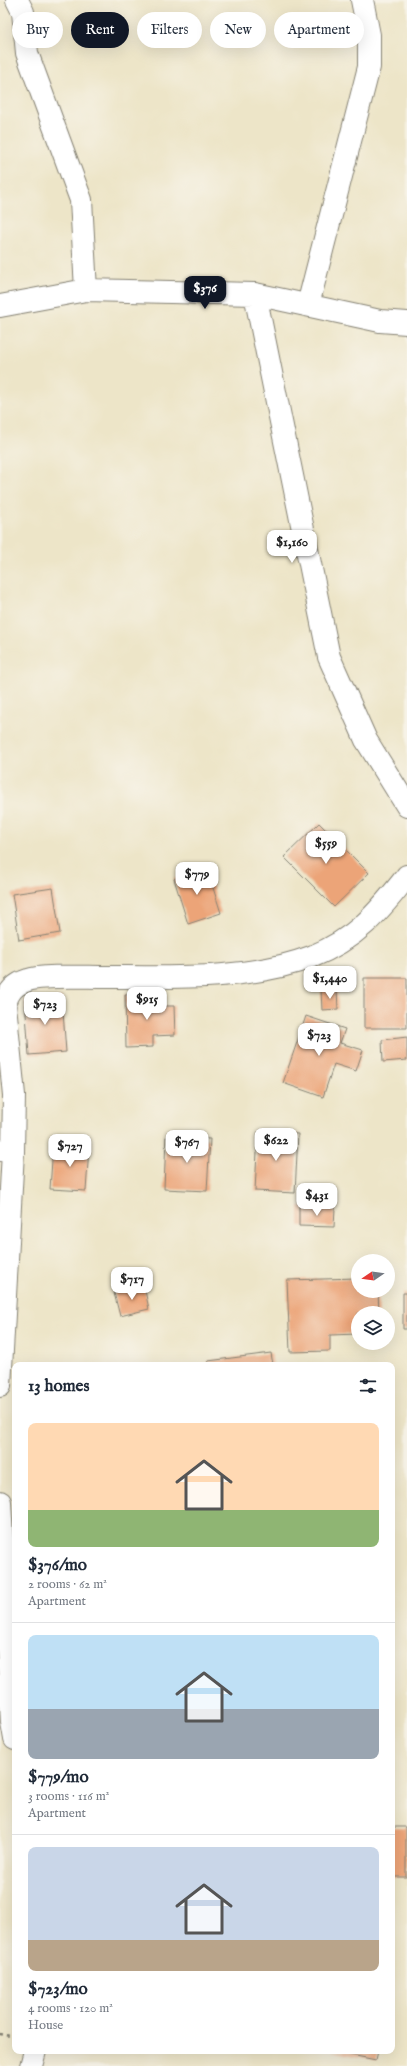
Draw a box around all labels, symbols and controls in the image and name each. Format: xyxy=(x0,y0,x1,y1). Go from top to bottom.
chip: Buy xyxy=(12,12,63,48)
chip: Rent xyxy=(71,12,129,48)
chip: Filters xyxy=(137,12,202,48)
chip: New xyxy=(210,12,266,48)
chip: Apartment xyxy=(274,12,364,48)
pin: $376 xyxy=(181,276,229,310)
text: $376 xyxy=(193,280,217,297)
pin: $1,160 xyxy=(259,530,325,564)
text: $1,160 xyxy=(276,534,308,551)
pin: $559 xyxy=(302,831,350,865)
text: $559 xyxy=(315,835,337,852)
pin: $779 xyxy=(173,862,221,896)
text: $779 xyxy=(184,866,210,883)
pin: $1,440 xyxy=(297,966,363,1000)
text: $1,440 xyxy=(313,970,347,987)
pin: $915 xyxy=(123,987,171,1021)
text: $915 xyxy=(136,991,158,1008)
pin: $723 xyxy=(21,992,69,1026)
text: $723 xyxy=(33,996,57,1013)
pin: $723 xyxy=(295,1023,343,1057)
text: $723 xyxy=(307,1027,331,1044)
pin: $622 xyxy=(252,1128,300,1162)
pin: $767 xyxy=(163,1130,211,1164)
text: $622 xyxy=(264,1132,288,1149)
pin: $727 xyxy=(46,1134,94,1168)
text: $767 xyxy=(175,1134,199,1151)
text: $727 xyxy=(57,1138,83,1155)
pin: $431 xyxy=(293,1183,341,1217)
text: $431 xyxy=(305,1187,329,1204)
north arrow xyxy=(351,1254,395,1298)
map controls xyxy=(351,1254,395,1350)
pin: $717 xyxy=(108,1267,156,1301)
text: $717 xyxy=(120,1271,144,1288)
button: layers xyxy=(351,1306,395,1350)
icon: filters xyxy=(357,1375,379,1397)
text: 13 homes xyxy=(28,1376,89,1397)
icon: home xyxy=(168,1449,240,1521)
text: $376/mo xyxy=(28,1555,87,1576)
text: 2 rooms · 62 m² xyxy=(28,1576,107,1593)
text: Apartment xyxy=(28,1593,86,1610)
icon: home xyxy=(168,1661,240,1733)
text: $779/mo xyxy=(28,1767,89,1788)
text: 3 rooms · 116 m² xyxy=(28,1788,109,1805)
text: Apartment xyxy=(28,1805,86,1822)
icon: home xyxy=(168,1873,240,1945)
text: $723/mo xyxy=(28,1979,88,2000)
text: 4 rooms · 120 m² xyxy=(28,2000,113,2017)
text: House xyxy=(28,2017,63,2034)

